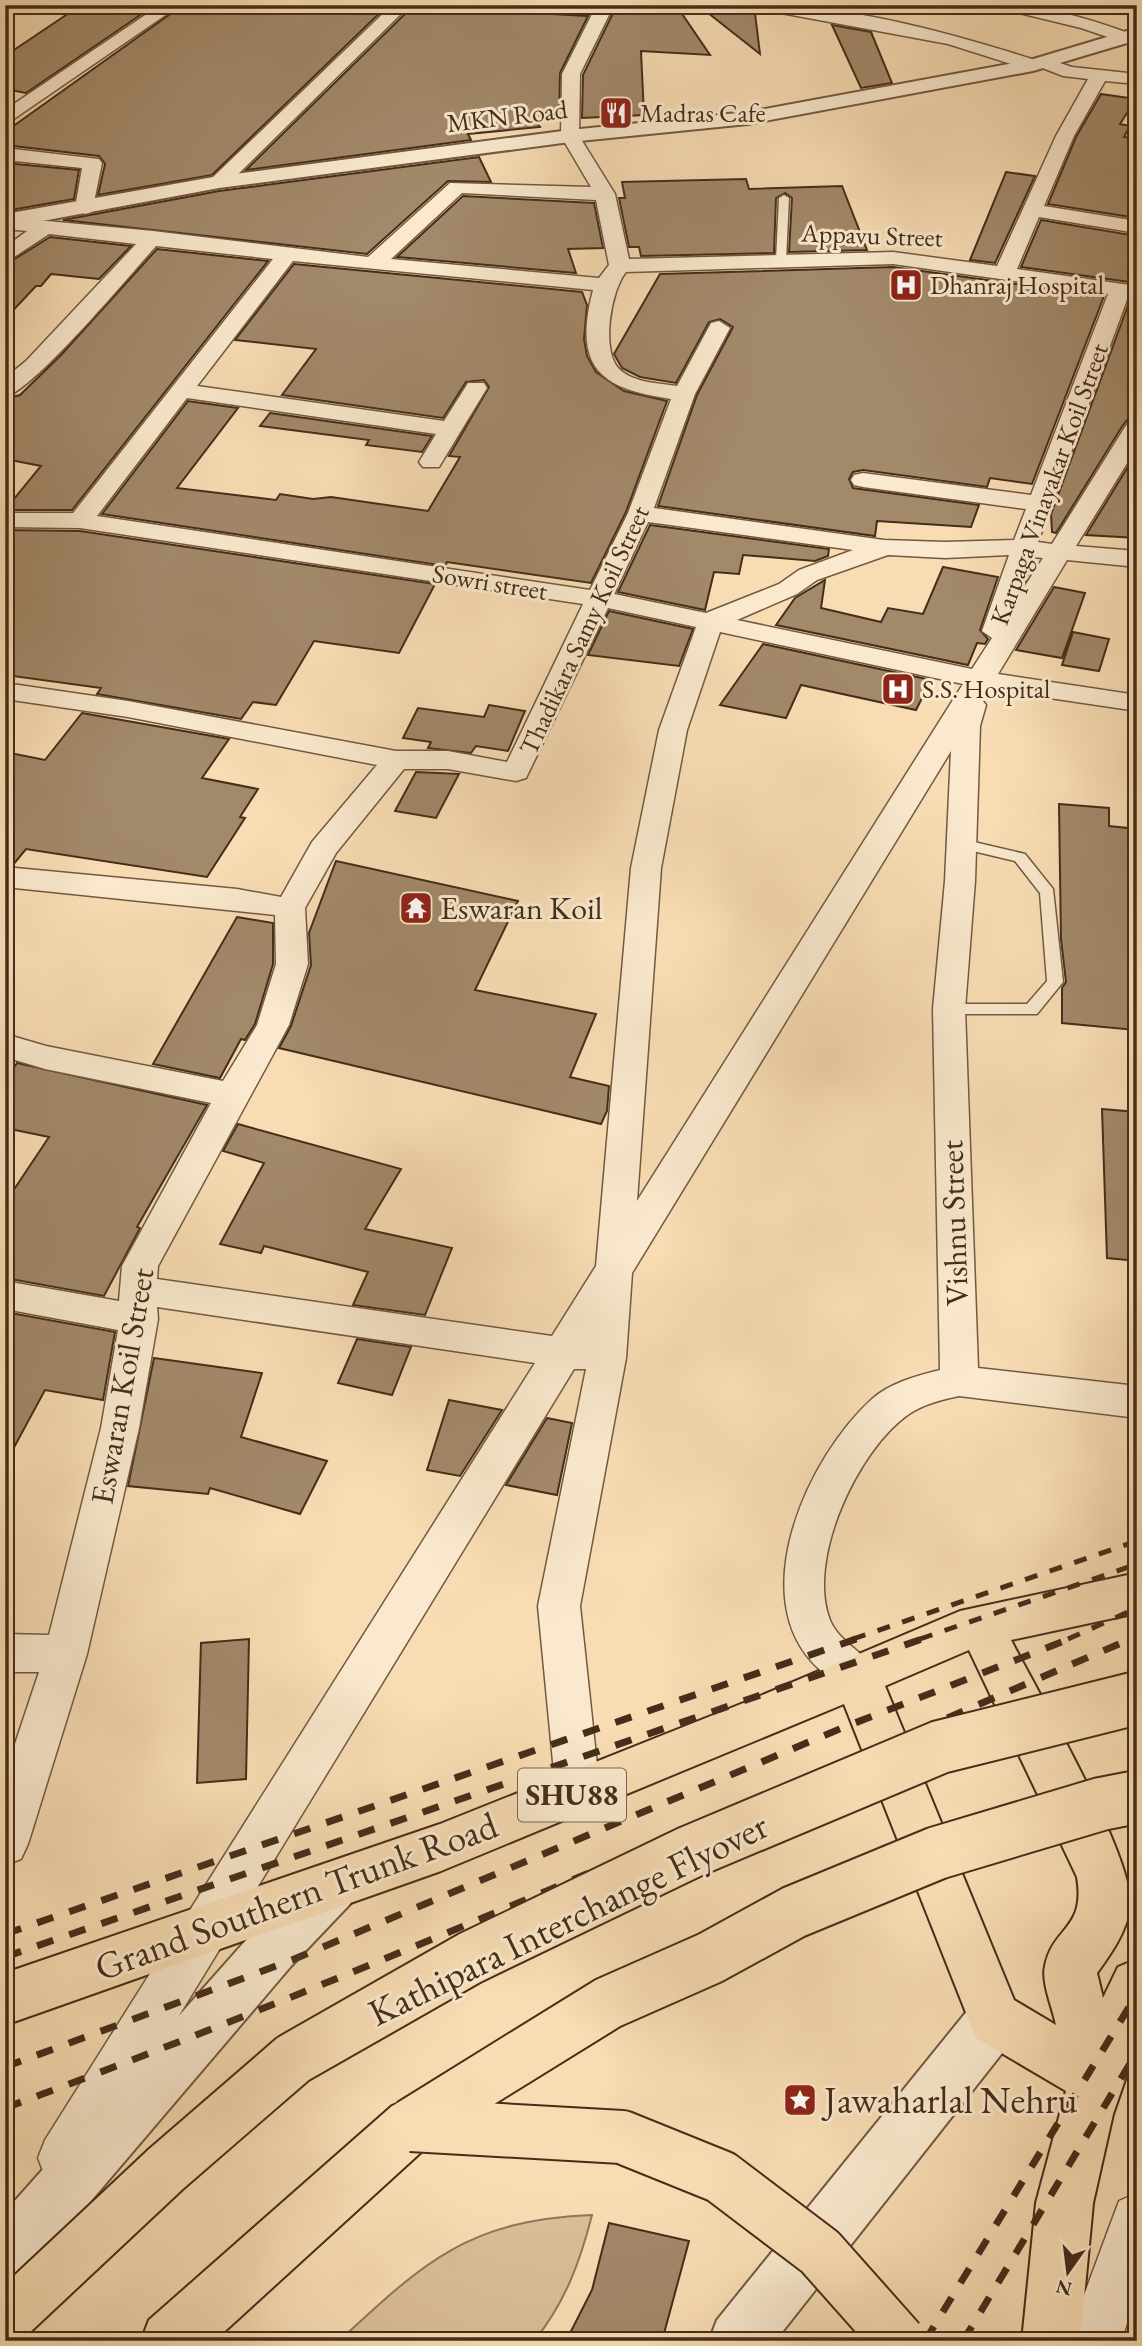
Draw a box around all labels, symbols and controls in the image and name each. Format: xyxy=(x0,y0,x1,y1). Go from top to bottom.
street label: MKN Road xyxy=(445,92,570,140)
restaurant icon: Madras Cafe xyxy=(597,94,635,132)
place label: Madras Cafe xyxy=(640,96,766,130)
street label: Appavu Street xyxy=(800,216,943,254)
hospital icon: Dhanraj Hospital xyxy=(887,266,925,304)
place label: Dhanraj Hospital xyxy=(930,268,1104,302)
street label: Karpaga Vinayakar Koil Street xyxy=(982,338,1116,630)
street label: Thadikara Samy Koil Street xyxy=(511,500,657,760)
street label: Sowri street xyxy=(430,556,550,608)
hospital icon: S.S. Hospital xyxy=(879,670,917,708)
place label: S.S. Hospital xyxy=(922,672,1050,706)
place label: Eswaran Koil xyxy=(440,887,603,929)
temple icon: Eswaran Koil xyxy=(397,889,435,927)
street label: Vishnu Street xyxy=(930,1139,978,1307)
street label: Eswaran Koil Street xyxy=(81,1265,163,1507)
road number: SHU88 xyxy=(518,1769,626,1822)
street label: Grand Southern Trunk Road xyxy=(88,1800,505,1991)
street label: Kathipara Interchange Flyover xyxy=(360,1800,776,2037)
place label: Jawaharlal Nehru xyxy=(821,2075,1078,2124)
place icon: Jawaharlal Nehru xyxy=(781,2081,819,2119)
north arrow xyxy=(1034,2238,1104,2308)
text: N xyxy=(1053,2274,1074,2302)

